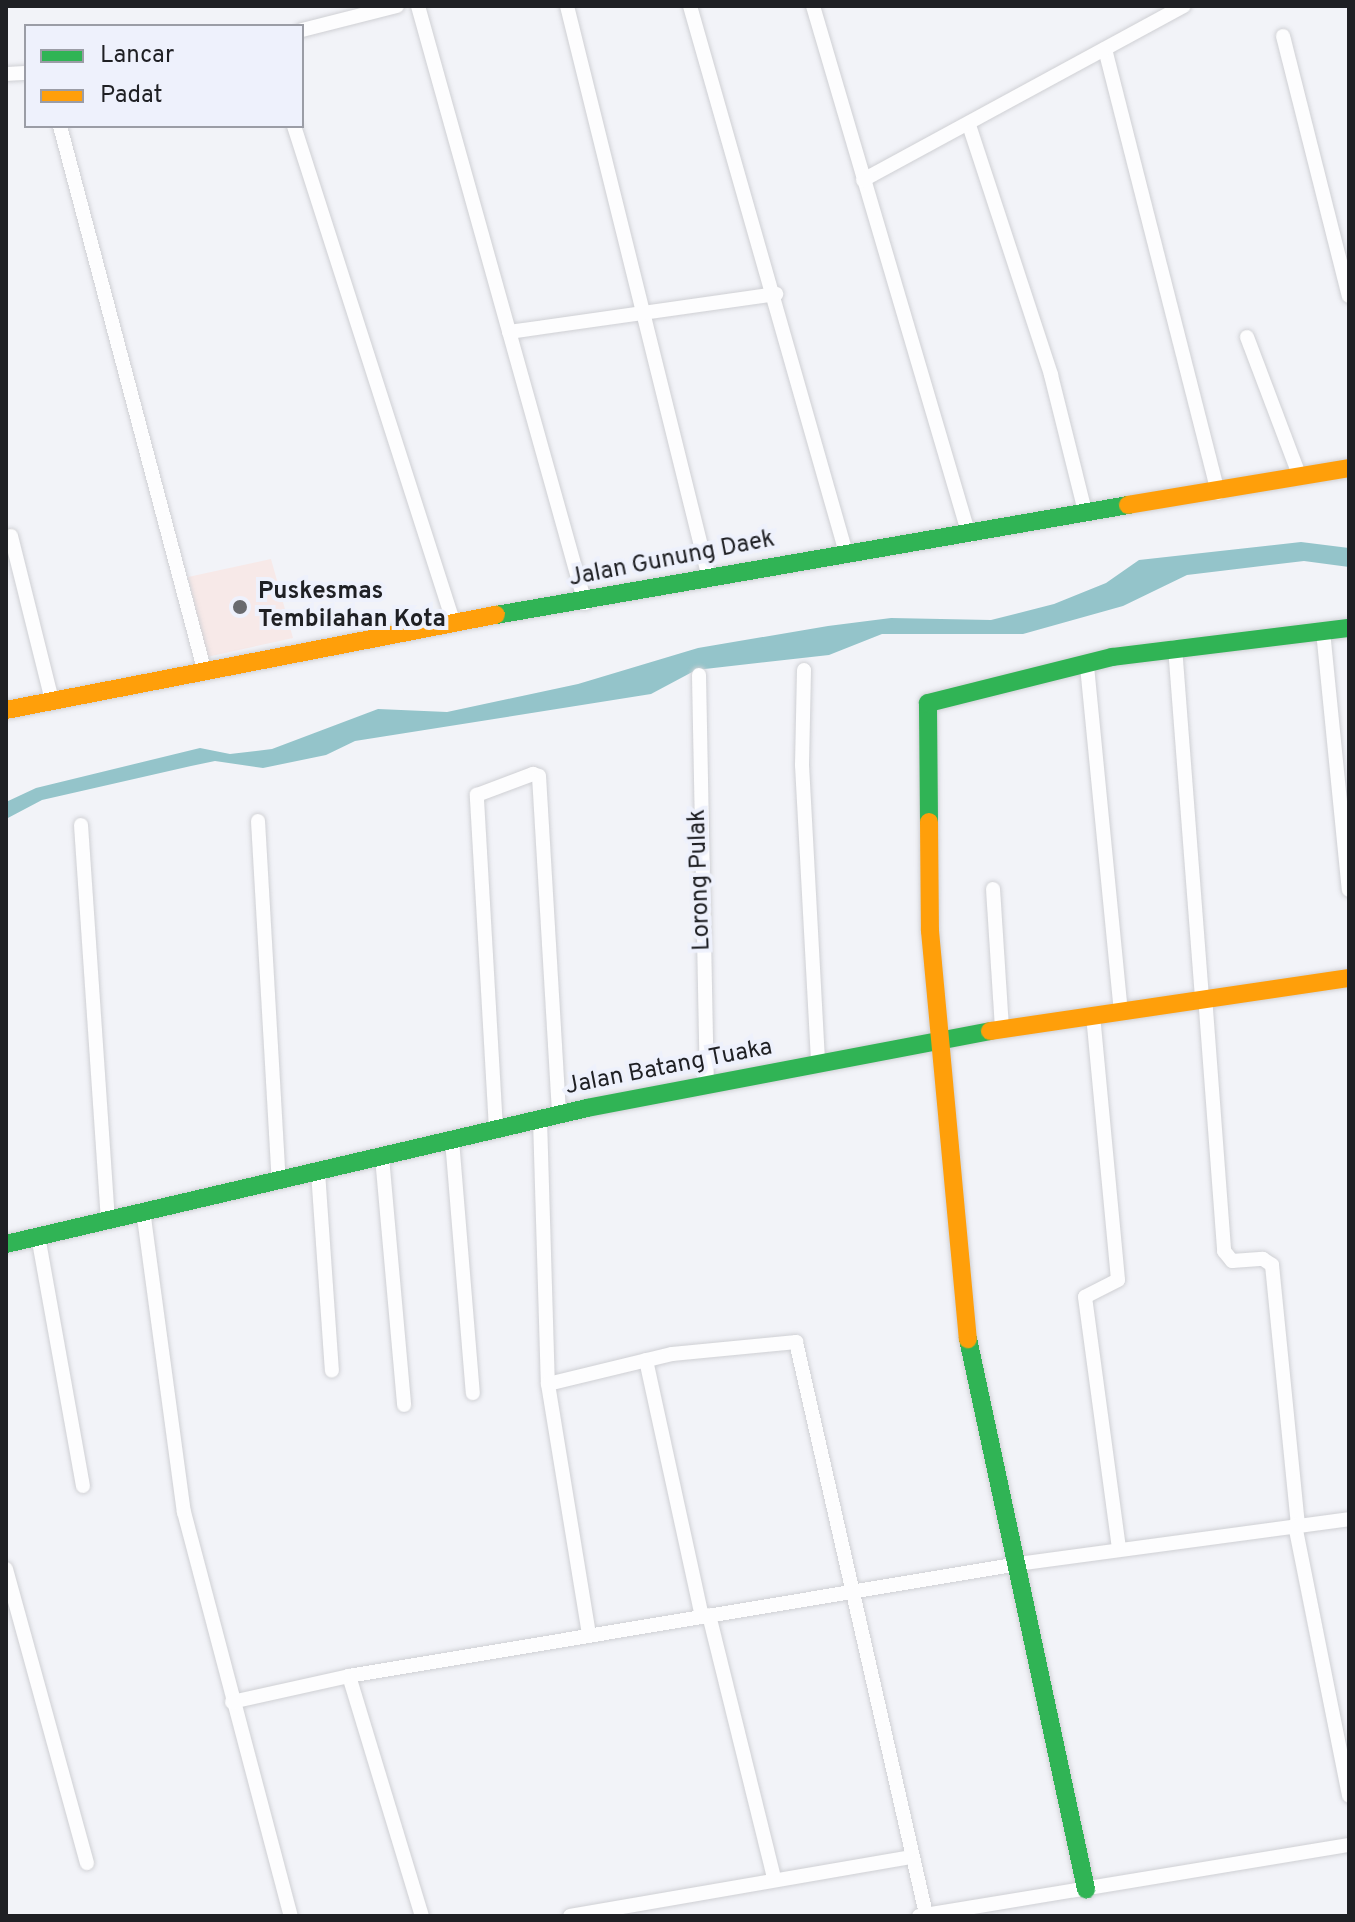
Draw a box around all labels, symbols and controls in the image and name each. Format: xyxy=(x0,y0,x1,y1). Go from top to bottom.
legend xyxy=(24,24,304,128)
text: Lancar xyxy=(100,41,174,71)
text: Padat xyxy=(100,81,162,111)
street label: Jalan Gunung Daek xyxy=(567,526,777,594)
place label: Puskesmas Tembilahan Kota xyxy=(258,579,446,635)
marker: Puskesmas Tembilahan Kota xyxy=(229,596,251,618)
street label: Lorong Pulak xyxy=(684,809,718,951)
street label: Jalan Batang Tuaka xyxy=(563,1034,775,1102)

